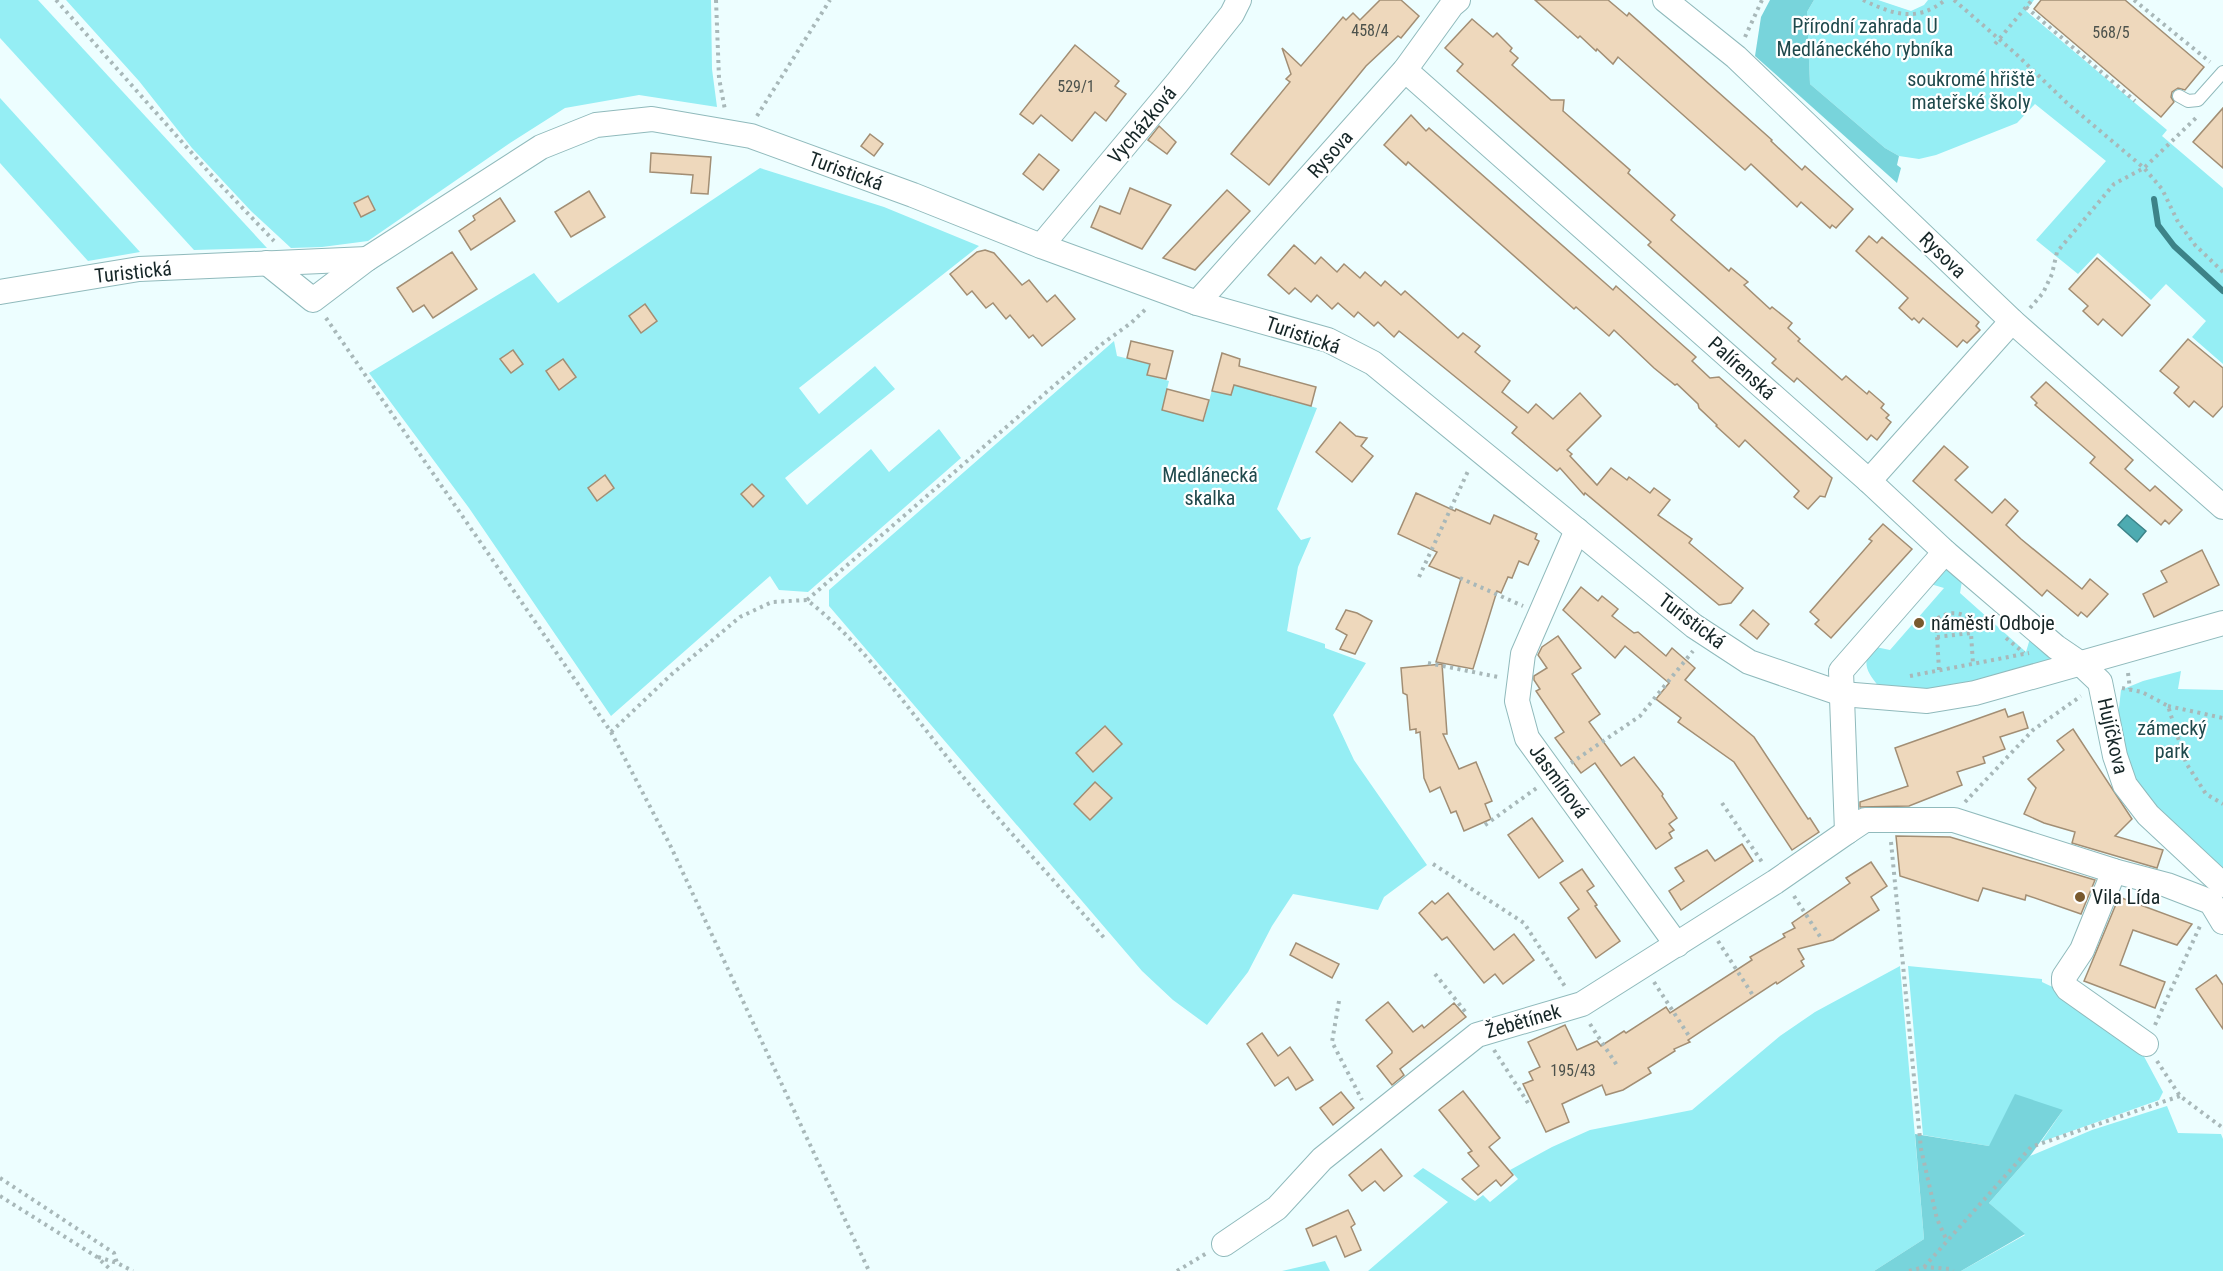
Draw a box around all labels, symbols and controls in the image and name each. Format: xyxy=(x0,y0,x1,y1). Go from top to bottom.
park label: Přírodní zahrada U Medláneckého rybníka xyxy=(1777,14,1953,61)
house number: 458/4 xyxy=(1351,21,1389,40)
house number: 568/5 xyxy=(2092,23,2130,42)
park label: soukromé hřiště mateřské školy xyxy=(1907,67,2035,114)
house number: 529/1 xyxy=(1057,77,1095,96)
street label: Vycházková xyxy=(1103,81,1181,169)
street label: Rysova xyxy=(1302,125,1358,183)
street label: Turistická xyxy=(806,147,886,195)
street label: Rysova xyxy=(1915,227,1971,283)
street label: Turistická xyxy=(93,256,173,288)
street label: Turistická xyxy=(1263,311,1343,359)
street label: Palírenská xyxy=(1703,331,1781,405)
park label: Medlánecká skalka xyxy=(1162,463,1258,510)
street label: Turistická xyxy=(1654,588,1730,654)
place label: náměstí Odboje xyxy=(1931,611,2055,635)
marker: náměstí Odboje xyxy=(1912,616,1926,630)
street label: Hujíčkova xyxy=(2093,696,2133,776)
park label: zámecký park xyxy=(2137,716,2207,763)
street label: Jasmínová xyxy=(1524,739,1594,823)
place label: Vila Lída xyxy=(2092,885,2160,909)
marker: Vila Lída xyxy=(2073,890,2087,904)
street label: Žebětínek xyxy=(1482,999,1564,1043)
house number: 195/43 xyxy=(1550,1061,1596,1080)

